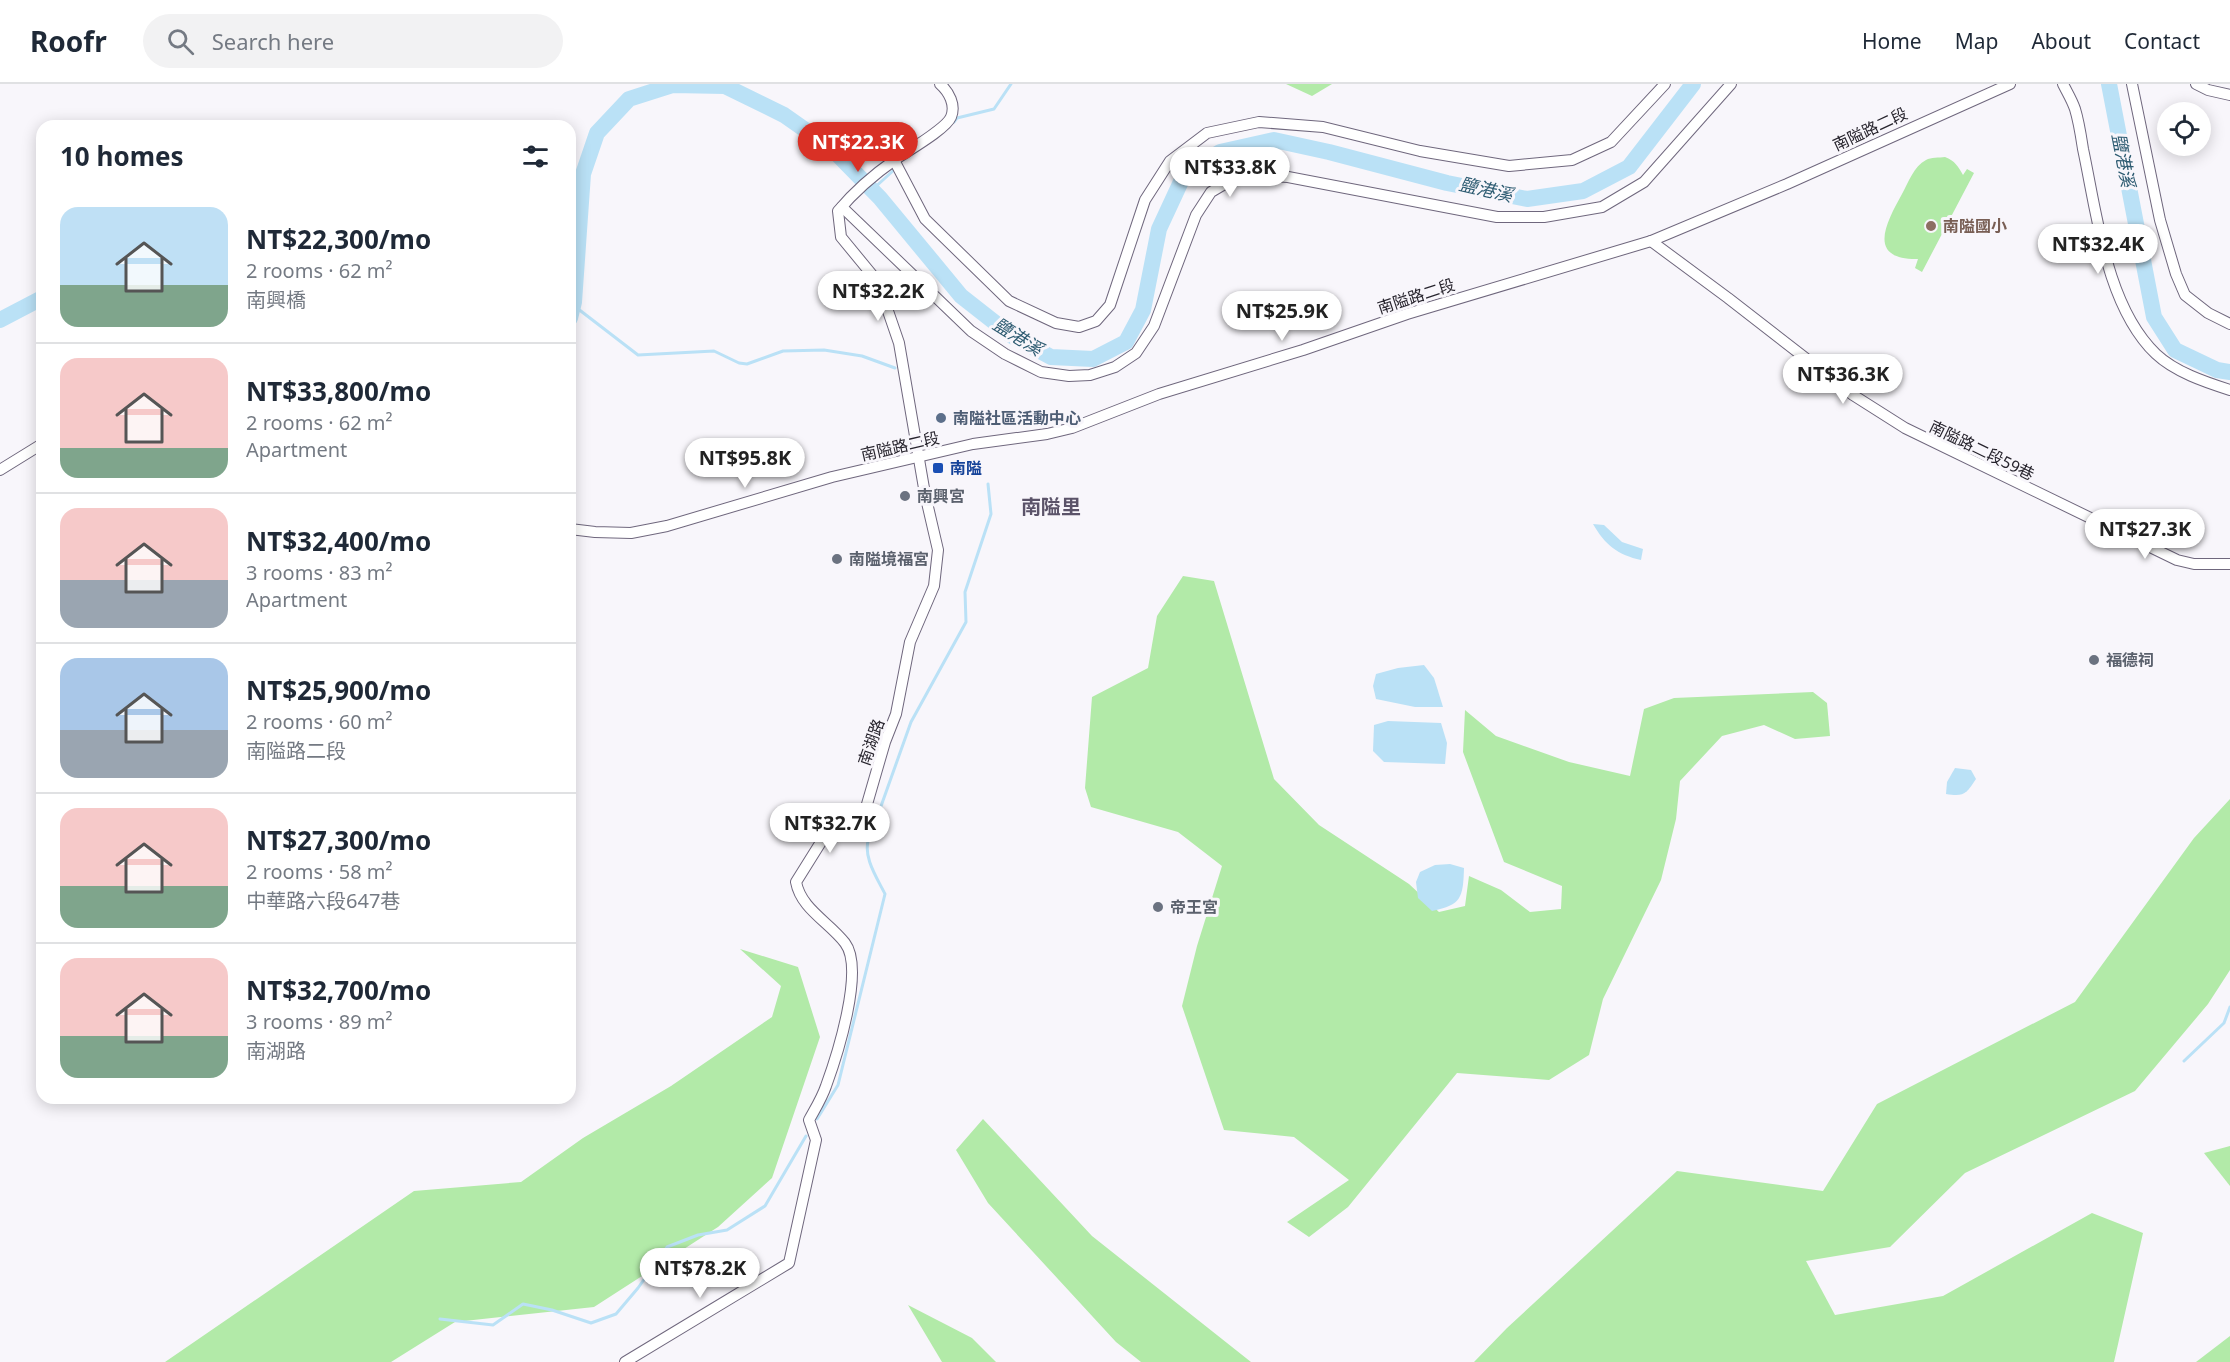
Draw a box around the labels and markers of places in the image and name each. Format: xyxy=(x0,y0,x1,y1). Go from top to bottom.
pin: NT$22.3K xyxy=(796,122,920,173)
pin: NT$33.8K xyxy=(1168,147,1292,198)
place label: 南隘國小 xyxy=(1943,215,2007,237)
marker: 南隘國小 xyxy=(1924,219,1938,233)
pin: NT$32.4K xyxy=(2036,224,2160,275)
pin: NT$32.2K xyxy=(816,271,940,322)
pin: NT$25.9K xyxy=(1220,291,1344,342)
pin: NT$36.3K xyxy=(1781,354,1905,405)
place label: 南隘社區活動中心 xyxy=(953,407,1081,429)
marker: 南隘社區活動中心 xyxy=(934,411,948,425)
pin: NT$95.8K xyxy=(683,438,807,489)
place label: 南隘 xyxy=(950,457,982,479)
marker: 南隘 xyxy=(931,461,945,475)
place label: 南興宮 xyxy=(917,485,965,507)
marker: 南興宮 xyxy=(898,489,912,503)
pin: NT$27.3K xyxy=(2083,509,2207,560)
place label: 南隘境福宮 xyxy=(849,548,929,570)
marker: 南隘境福宮 xyxy=(830,552,844,566)
place label: 福德祠 xyxy=(2106,649,2154,671)
marker: 福德祠 xyxy=(2087,653,2101,667)
pin: NT$32.7K xyxy=(768,803,892,854)
place label: 帝王宮 xyxy=(1170,896,1218,918)
marker: 帝王宮 xyxy=(1151,900,1165,914)
pin: NT$78.2K xyxy=(638,1248,762,1299)

